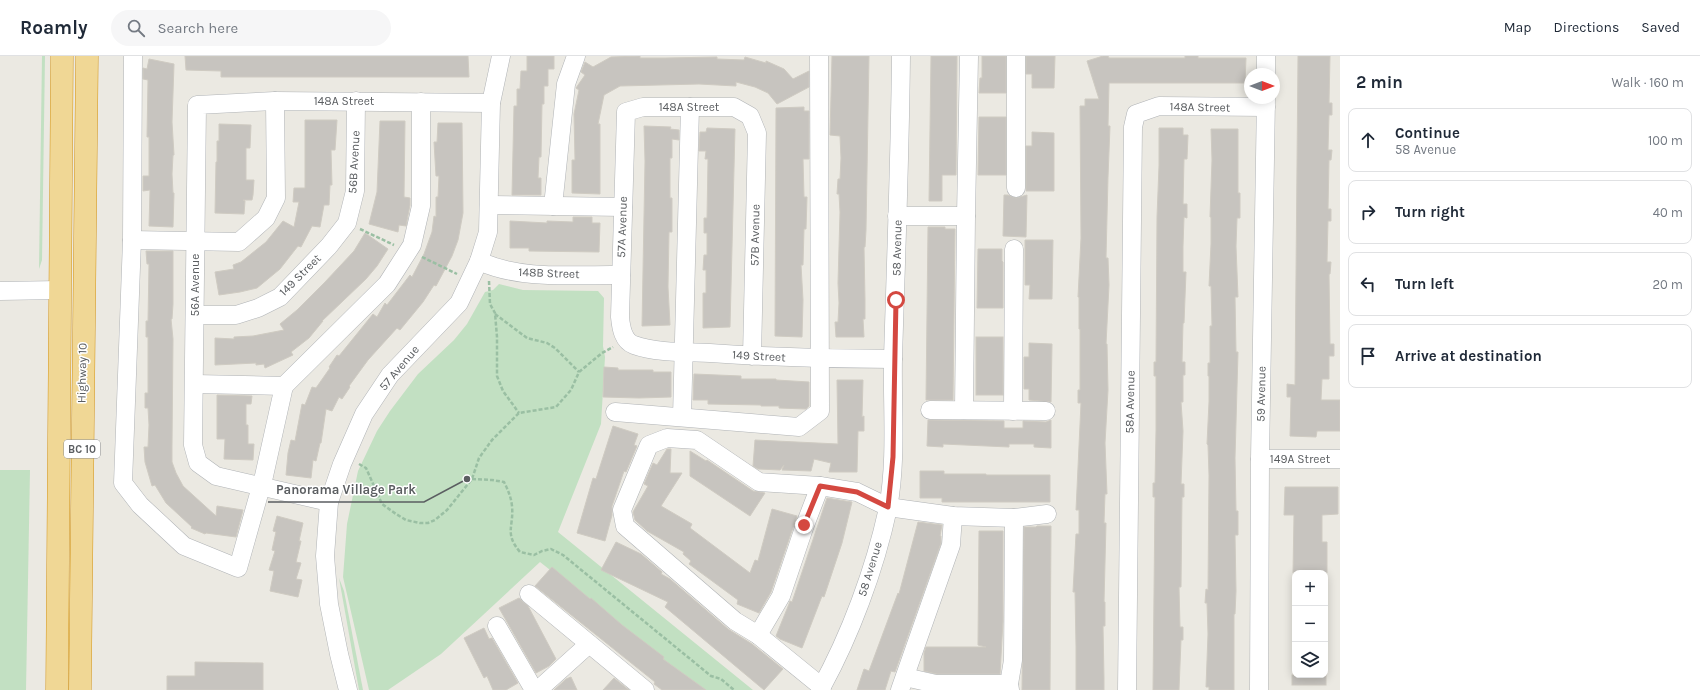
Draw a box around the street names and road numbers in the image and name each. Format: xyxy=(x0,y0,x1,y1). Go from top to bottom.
street label: 148A Street xyxy=(314,94,375,108)
street label: 148A Street xyxy=(1170,99,1231,115)
street label: 148A Street xyxy=(659,100,720,114)
street label: 56B Avenue xyxy=(345,130,363,194)
street label: 57A Avenue xyxy=(614,196,630,258)
street label: 57B Avenue xyxy=(747,204,763,266)
street label: 58 Avenue xyxy=(890,220,904,276)
street label: 149 Street xyxy=(276,251,324,299)
street label: 56A Avenue xyxy=(188,254,202,316)
street label: 148B Street xyxy=(518,265,580,281)
street label: Highway 10 xyxy=(74,343,90,403)
street label: 57 Avenue xyxy=(376,343,422,393)
street label: 149 Street xyxy=(732,348,787,364)
street label: 59 Avenue xyxy=(1254,366,1268,422)
street label: 58A Avenue xyxy=(1122,370,1138,434)
road number: BC 10 xyxy=(64,440,100,458)
street label: 149A Street xyxy=(1270,452,1331,466)
street label: 58 Avenue xyxy=(855,540,885,598)

